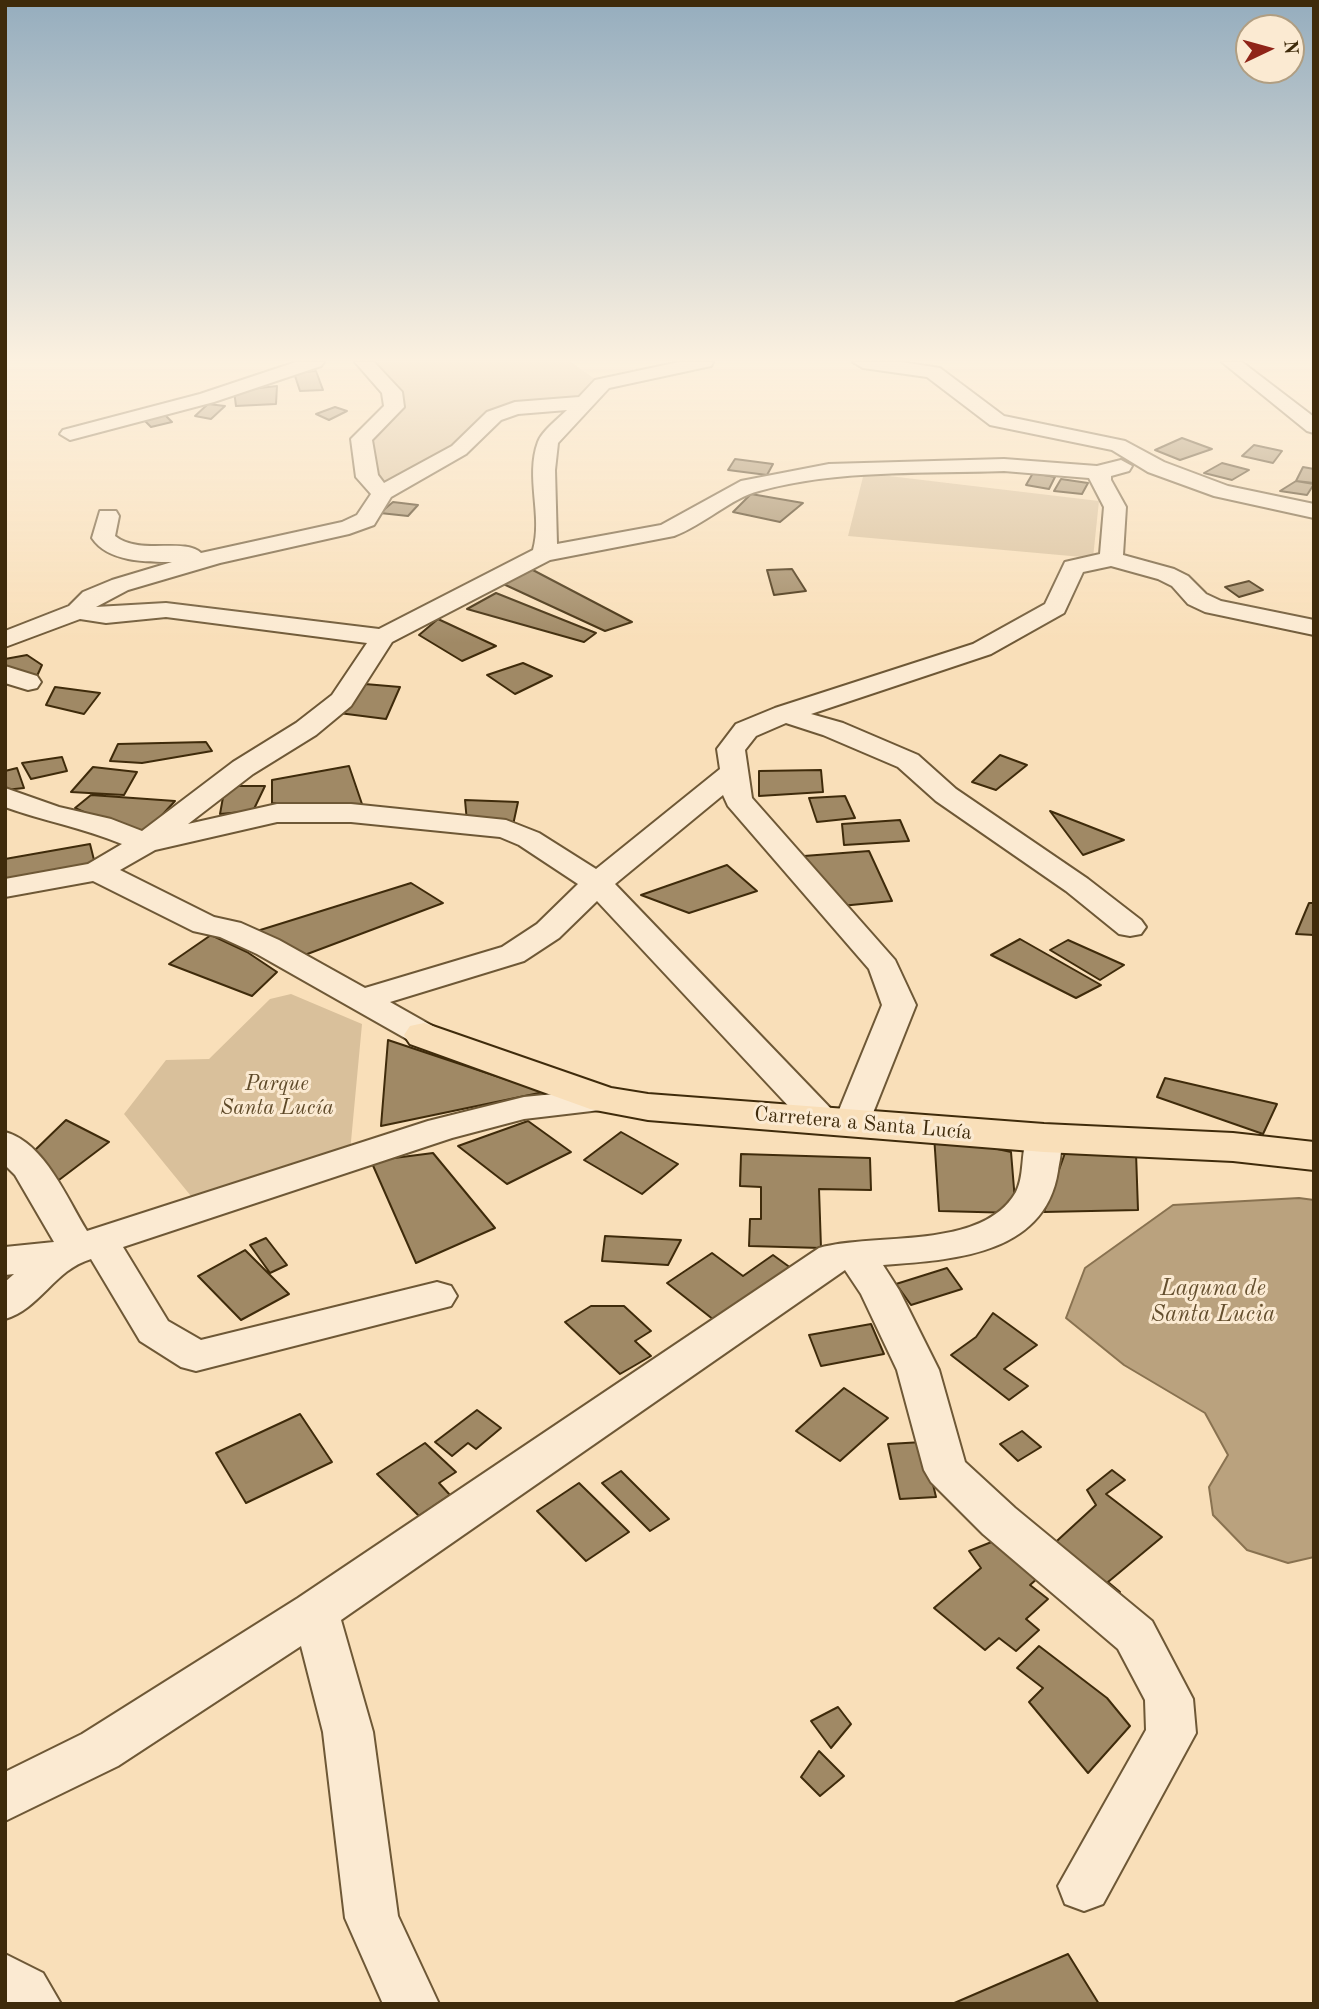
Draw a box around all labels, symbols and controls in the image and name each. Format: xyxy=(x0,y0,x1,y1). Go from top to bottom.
north arrow xyxy=(1235,14,1305,84)
text: N xyxy=(1279,39,1300,55)
park label: Parque Santa Lucía xyxy=(220,1071,334,1121)
street label: Carretera a Santa Lucía xyxy=(753,1102,973,1146)
water label: Laguna de Santa Lucia xyxy=(1151,1275,1275,1329)

